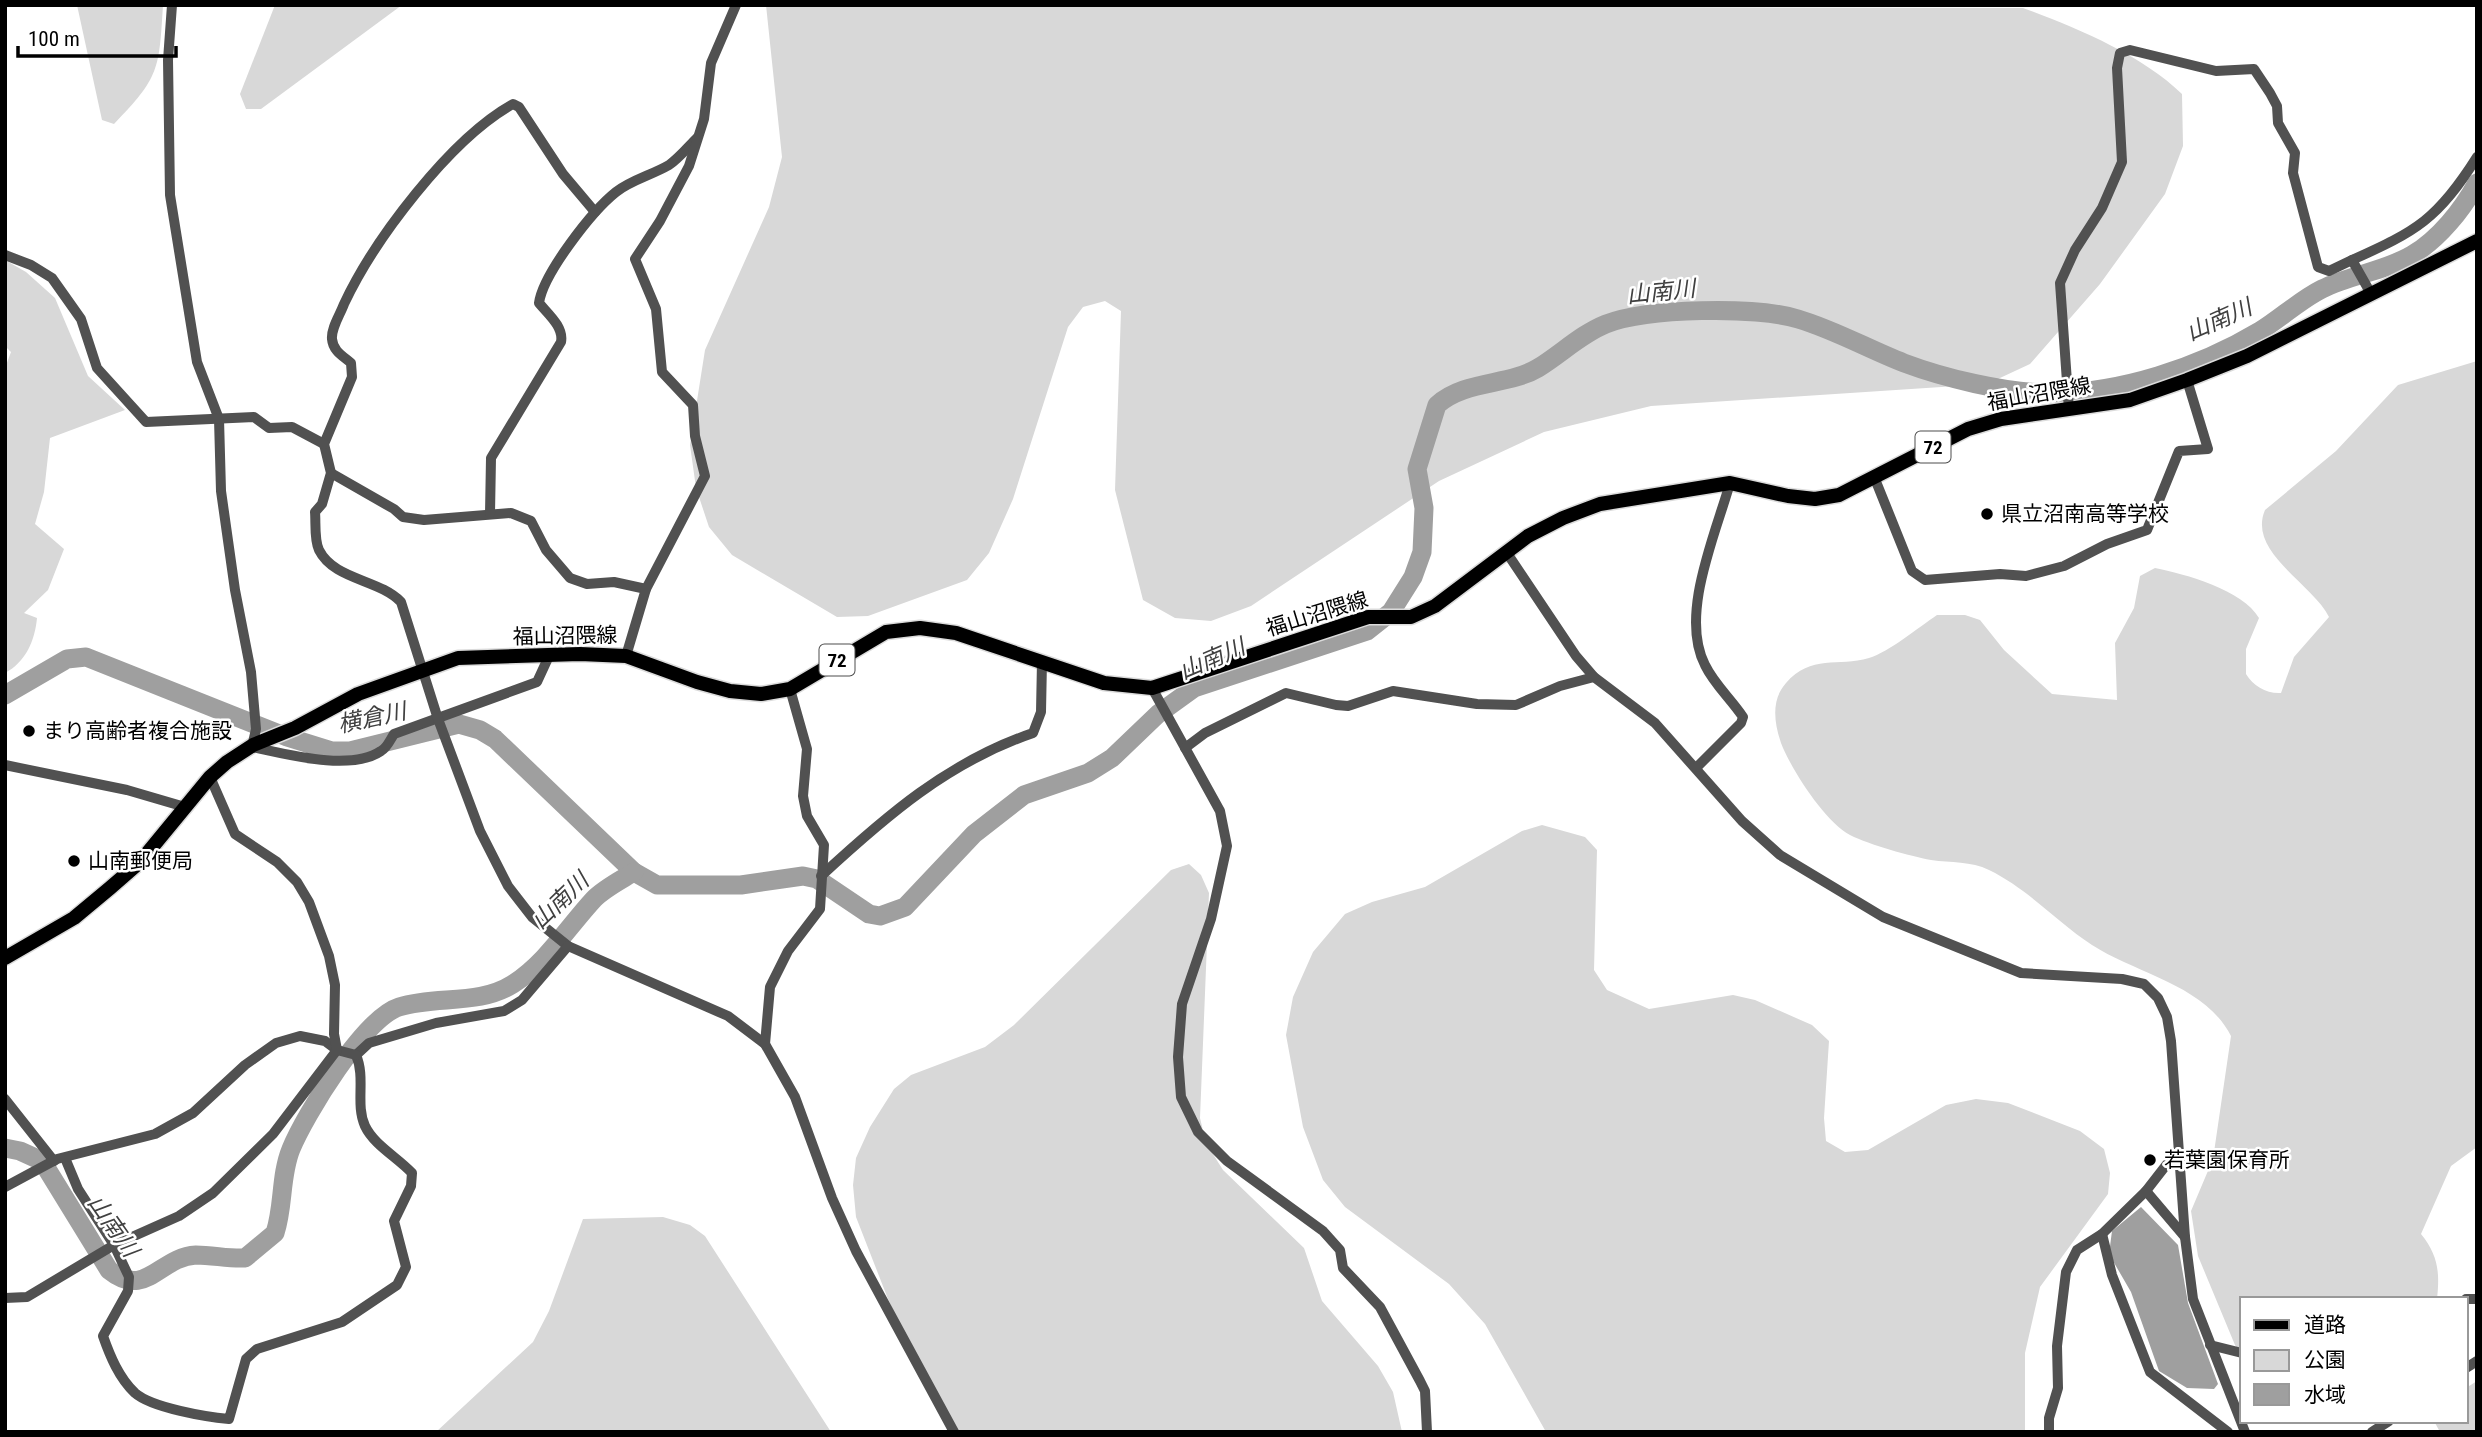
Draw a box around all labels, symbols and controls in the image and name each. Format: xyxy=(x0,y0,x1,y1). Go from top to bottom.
scale bar xyxy=(18,14,175,58)
text: 100 m xyxy=(28,27,80,51)
water label: 山南川 xyxy=(1625,275,1700,309)
water label: 山南川 xyxy=(2182,292,2259,346)
street label: 福山沼隈線 xyxy=(1985,373,2093,415)
road number: 72 xyxy=(1916,432,1951,462)
place label: 県立沼南高等学校 xyxy=(2001,502,2169,526)
marker: 県立沼南高等学校 xyxy=(1979,506,1995,522)
street label: 福山沼隈線 xyxy=(1263,587,1371,641)
street label: 福山沼隈線 xyxy=(512,623,618,649)
water label: 山南川 xyxy=(1175,632,1252,685)
road number: 72 xyxy=(820,645,854,676)
water label: 横倉川 xyxy=(335,697,411,738)
place label: まり高齢者複合施設 xyxy=(43,719,232,743)
marker: まり高齢者複合施設 xyxy=(21,723,37,739)
place label: 山南郵便局 xyxy=(88,849,193,873)
marker: 山南郵便局 xyxy=(66,853,82,869)
water label: 山南川 xyxy=(526,865,596,935)
place label: 若葉園保育所 xyxy=(2164,1148,2290,1172)
marker: 若葉園保育所 xyxy=(2142,1152,2158,1168)
water label: 山南川 xyxy=(82,1190,146,1264)
legend xyxy=(2240,1297,2468,1423)
text: 道路 xyxy=(2304,1313,2346,1337)
text: 公園 xyxy=(2304,1348,2346,1372)
text: 水域 xyxy=(2304,1383,2346,1407)

